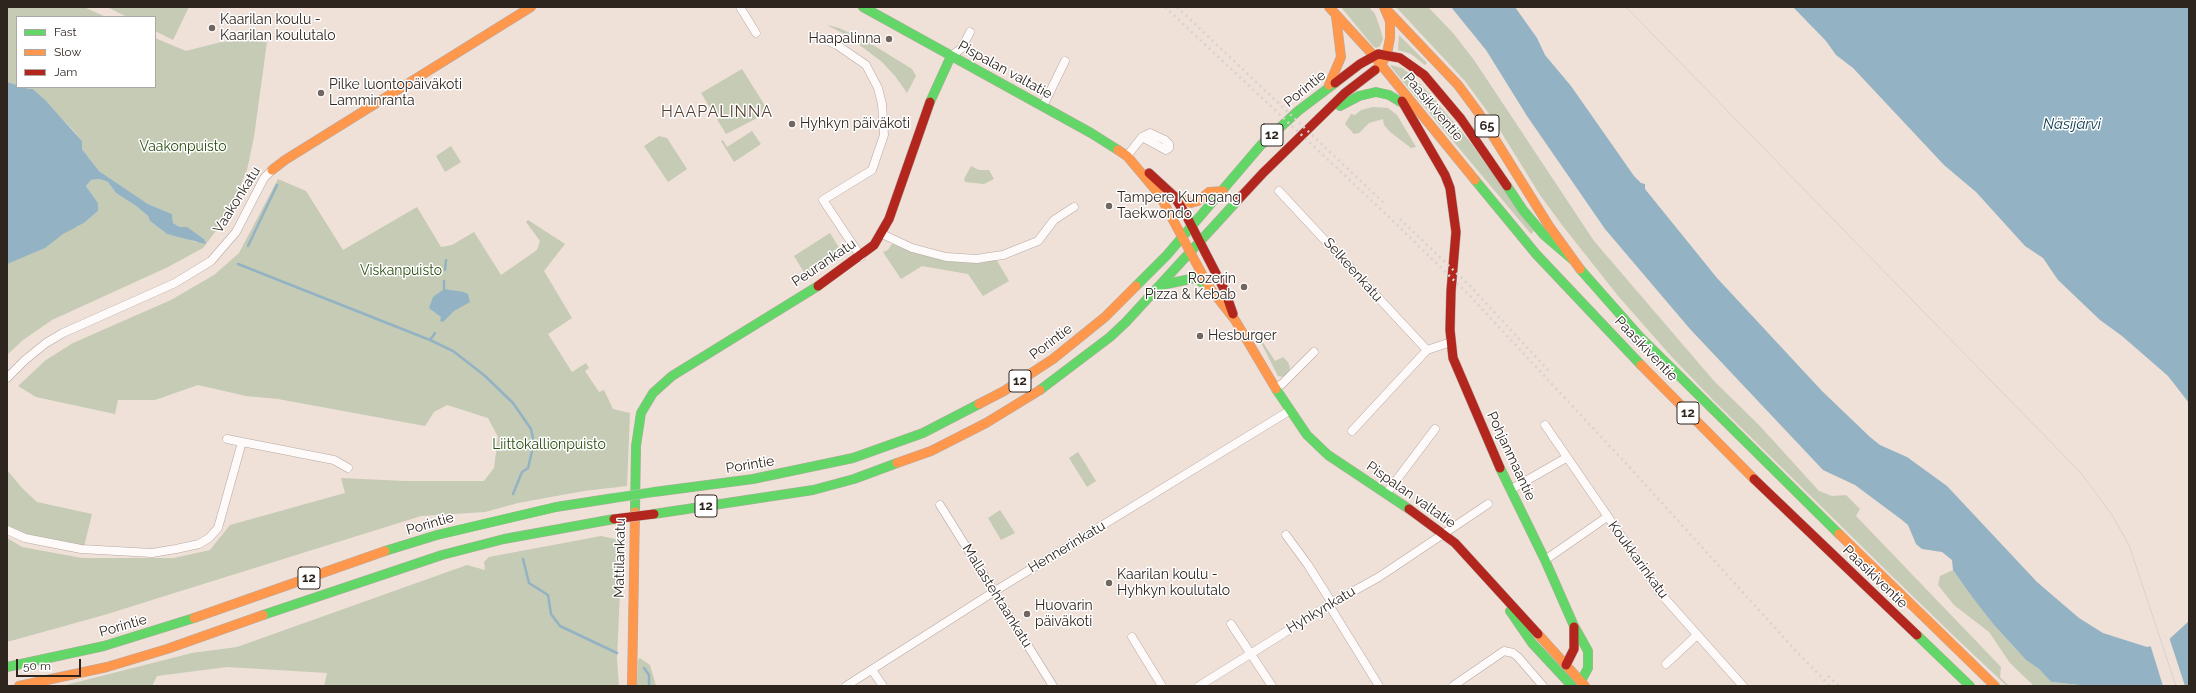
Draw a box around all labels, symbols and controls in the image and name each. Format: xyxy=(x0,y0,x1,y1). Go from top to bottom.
place label: Kaarilan koulu - Kaarilan koulutalo xyxy=(220,12,336,44)
legend xyxy=(16,16,156,88)
marker: Kaarilan koulu - Kaarilan koulutalo xyxy=(207,23,217,33)
text: Fast xyxy=(54,25,77,39)
place label: Haapalinna xyxy=(808,31,881,47)
marker: Haapalinna xyxy=(884,34,894,44)
street label: Pispalan valtatie xyxy=(955,37,1055,103)
text: Slow xyxy=(54,45,81,59)
text: Jam xyxy=(54,65,77,79)
street label: Porintie xyxy=(1281,67,1329,111)
street label: Paasikiventie xyxy=(1400,70,1466,144)
place label: Pilke luontopäiväkoti Lamminranta xyxy=(329,77,462,110)
marker: Pilke luontopäiväkoti Lamminranta xyxy=(316,88,326,98)
district label: HAAPALINNA xyxy=(661,102,773,122)
road number: 65 xyxy=(1475,115,1499,137)
water label: Näsijärvi xyxy=(2043,115,2101,133)
place label: Hyhkyn päiväkoti xyxy=(800,116,910,132)
marker: Hyhkyn päiväkoti xyxy=(787,119,797,129)
road number: 12 xyxy=(1261,124,1283,146)
park label: Vaakonpuisto xyxy=(139,139,227,155)
street label: Vaakonkatu xyxy=(210,164,264,236)
place label: Tampere Kumgang Taekwondo xyxy=(1117,190,1241,222)
marker: Tampere Kumgang Taekwondo xyxy=(1104,201,1114,211)
street label: Peurankatu xyxy=(789,235,859,291)
street label: Selkeenkatu xyxy=(1320,235,1386,305)
park label: Viskanpuisto xyxy=(360,263,442,279)
place label: Rozerin Pizza & Kebab xyxy=(1145,271,1236,304)
marker: Rozerin Pizza & Kebab xyxy=(1239,282,1249,292)
street label: Paasikiventie xyxy=(1611,313,1681,385)
street label: Porintie xyxy=(1026,321,1076,363)
place label: Hesburger xyxy=(1208,328,1277,344)
marker: Hesburger xyxy=(1195,331,1205,341)
road number: 12 xyxy=(1009,370,1031,392)
road number: 12 xyxy=(1677,402,1699,424)
street label: Pohjanmaantie xyxy=(1483,409,1539,503)
park label: Liittokallionpuisto xyxy=(492,437,606,453)
street label: Porintie xyxy=(725,453,775,477)
street label: Pispalan valtatie xyxy=(1363,458,1459,532)
road number: 12 xyxy=(695,495,717,517)
street label: Porintie xyxy=(404,509,456,539)
street label: Hennerinkatu xyxy=(1025,517,1109,577)
street label: Mattilankatu xyxy=(611,518,629,598)
street label: Koukkarinkatu xyxy=(1604,518,1672,602)
street label: Mallastehtaankatu xyxy=(958,541,1036,651)
street label: Paasikiventie xyxy=(1839,542,1911,612)
road number: 12 xyxy=(298,567,320,589)
place label: Kaarilan koulu - Hyhkyn koulutalo xyxy=(1117,567,1230,600)
marker: Kaarilan koulu - Hyhkyn koulutalo xyxy=(1104,578,1114,588)
street label: Hyhkynkatu xyxy=(1284,583,1358,637)
place label: Huovarin päiväkoti xyxy=(1035,598,1093,630)
marker: Huovarin päiväkoti xyxy=(1022,609,1032,619)
street label: Porintie xyxy=(97,611,149,641)
scale bar xyxy=(18,651,83,677)
text: 50 m xyxy=(23,659,51,673)

